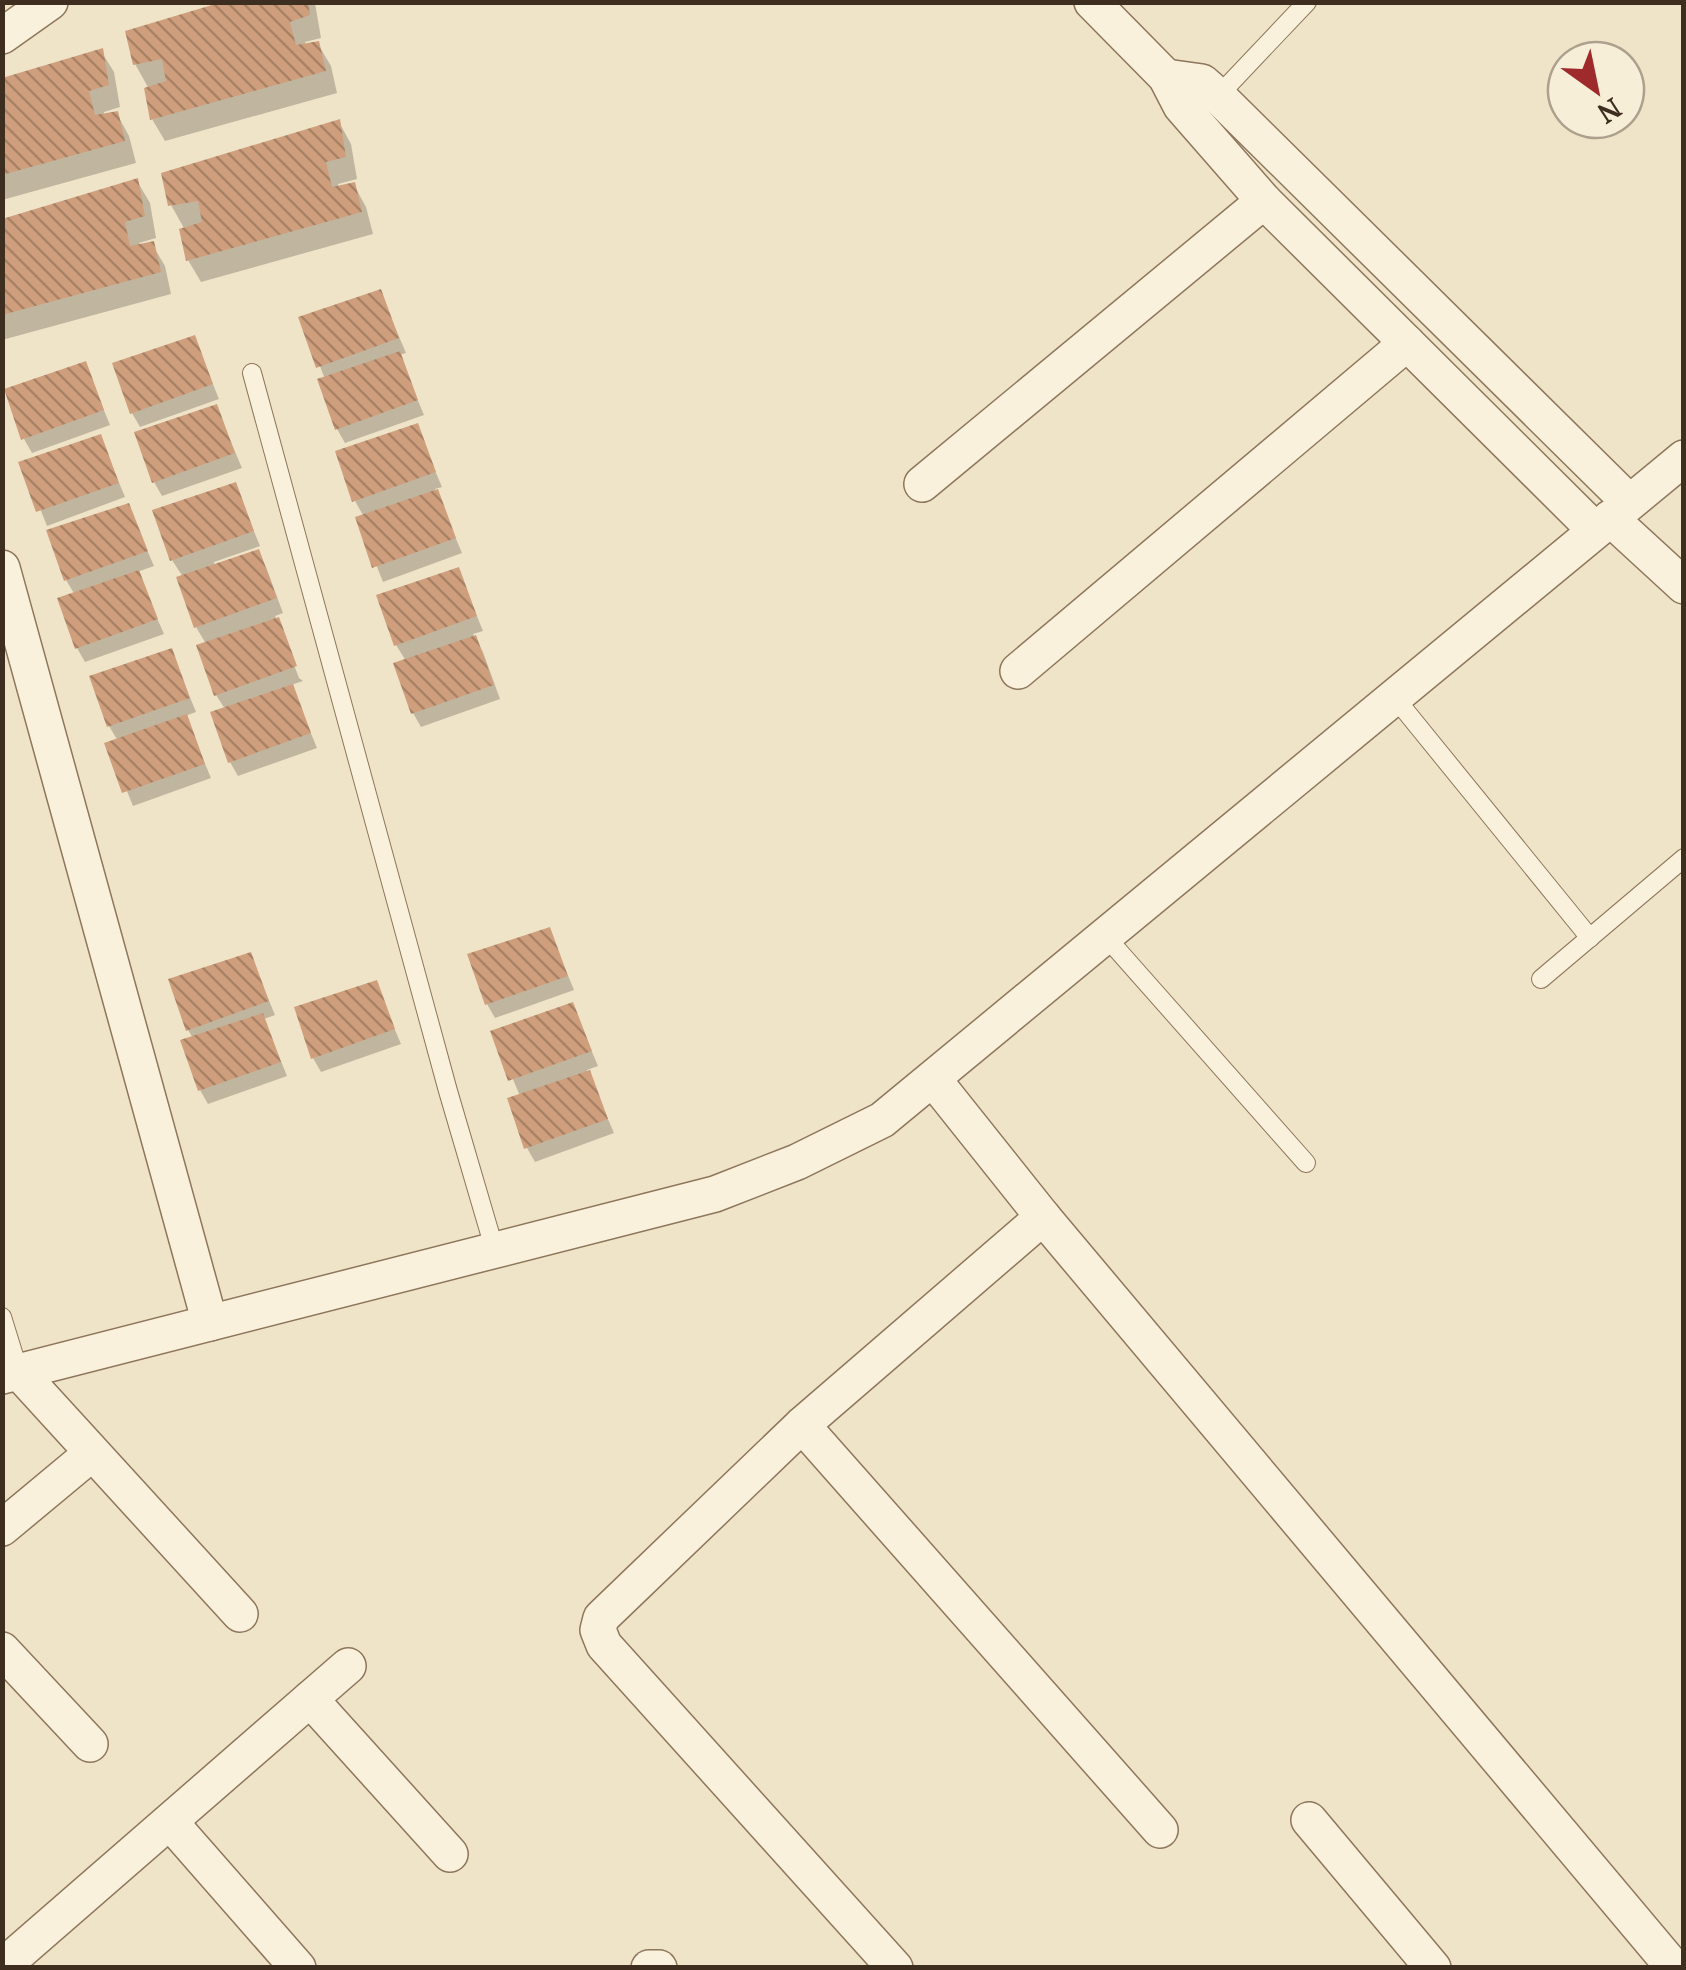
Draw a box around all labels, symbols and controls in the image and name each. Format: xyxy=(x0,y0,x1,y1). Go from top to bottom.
north arrow xyxy=(1546,40,1646,140)
text: N xyxy=(1591,90,1629,133)

